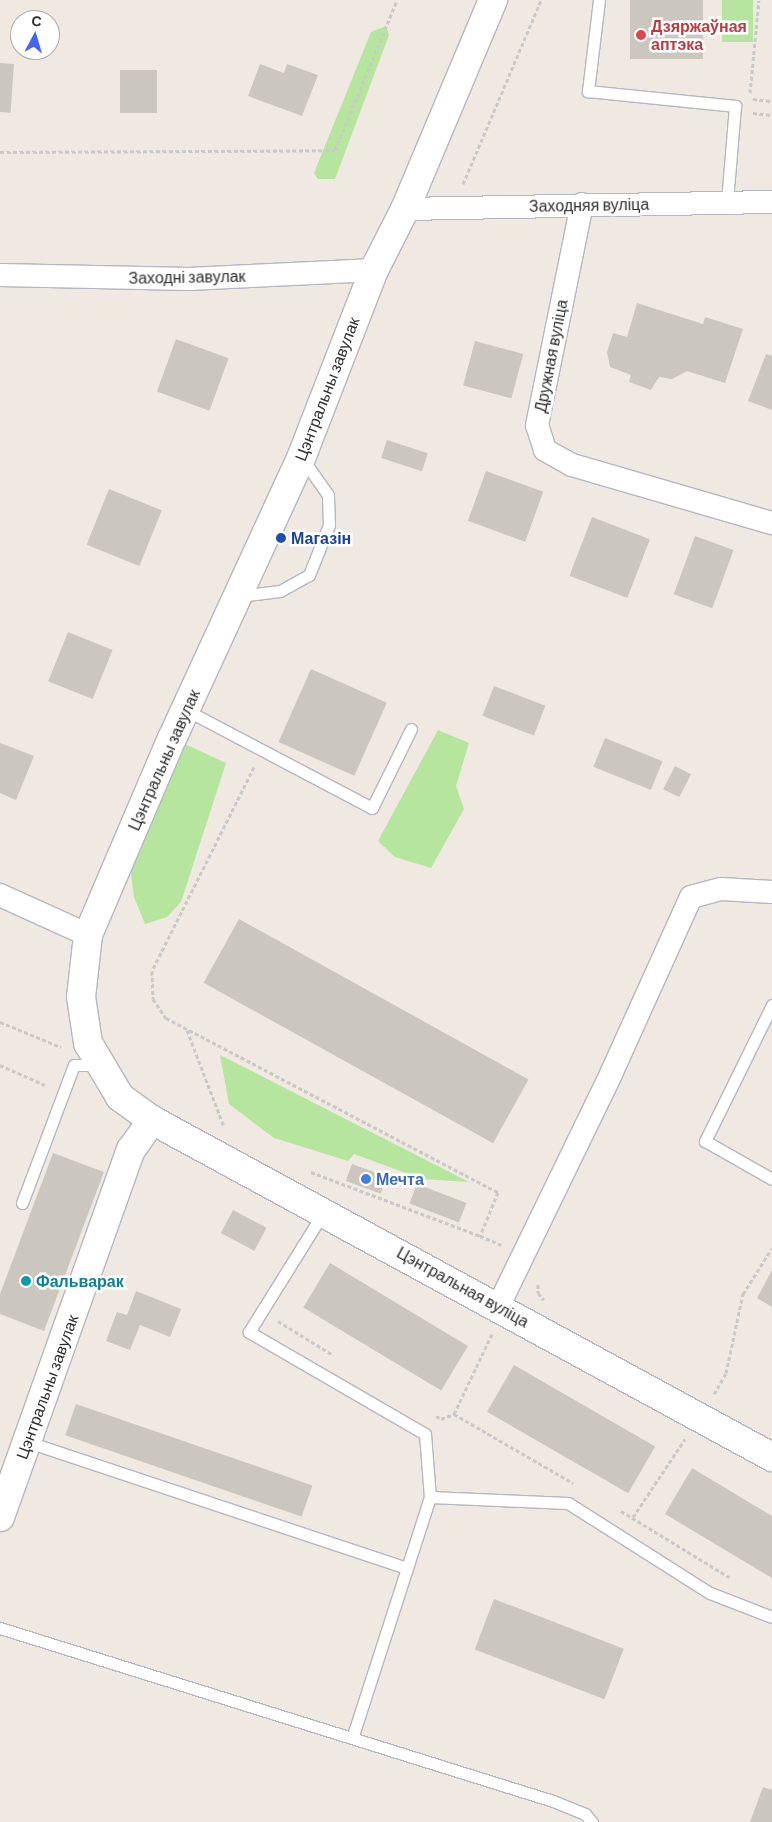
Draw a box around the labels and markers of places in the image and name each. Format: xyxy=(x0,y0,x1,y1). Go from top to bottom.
place label: Дзяржаўная аптэка xyxy=(651,16,747,54)
marker: Дзяржаўная аптэка xyxy=(635,29,647,41)
place label: Магазін xyxy=(291,528,351,548)
marker: Магазін xyxy=(275,532,287,544)
place label: Мечта xyxy=(376,1169,424,1189)
marker: Мечта xyxy=(360,1173,372,1185)
place label: Фальварак xyxy=(36,1271,124,1291)
marker: Фальварак xyxy=(20,1275,32,1287)

